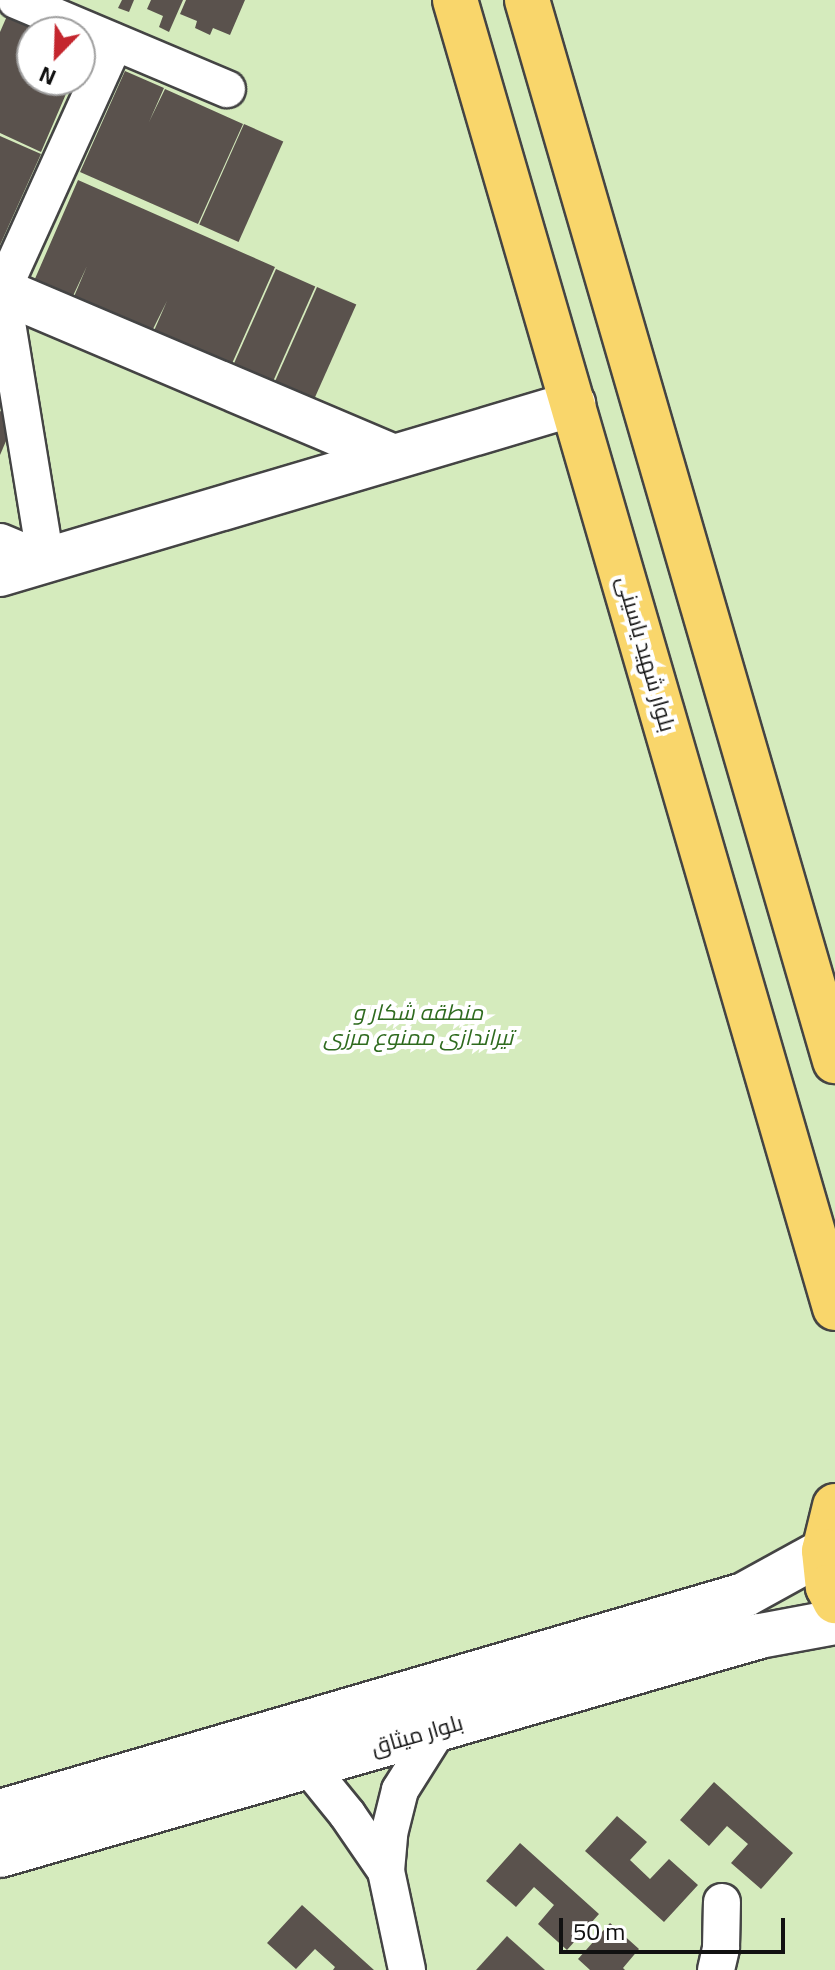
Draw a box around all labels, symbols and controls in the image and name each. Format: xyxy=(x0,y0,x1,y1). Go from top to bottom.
north arrow xyxy=(16,16,96,96)
text: N xyxy=(32,54,63,99)
street label: بلوار شهید یاسینی xyxy=(611,573,681,735)
park label: منطقه شکار و تیراندازی ممنوع مرزی xyxy=(323,999,513,1050)
street label: بلوار میثاق xyxy=(368,1709,466,1761)
scale bar xyxy=(563,1902,789,1952)
text: 50 m xyxy=(573,1909,625,1954)

